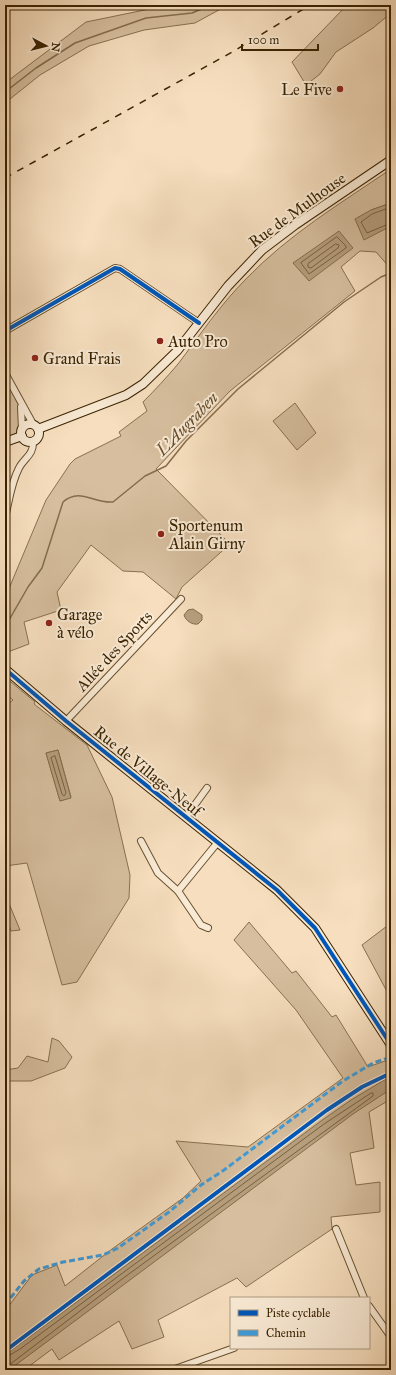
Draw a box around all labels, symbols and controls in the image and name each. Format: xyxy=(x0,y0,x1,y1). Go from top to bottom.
north arrow xyxy=(26,26,66,66)
scale bar xyxy=(242,26,318,52)
text: 100 m xyxy=(248,33,279,47)
text: N xyxy=(48,42,62,53)
place label: Le Five xyxy=(281,80,332,99)
marker: Le Five xyxy=(335,84,345,94)
street label: Rue de Mulhouse xyxy=(245,168,349,252)
place label: Auto Pro xyxy=(167,332,228,351)
marker: Auto Pro xyxy=(155,336,165,346)
place label: Grand Frais xyxy=(43,349,121,368)
marker: Grand Frais xyxy=(30,353,40,363)
water label: L'Augraben xyxy=(151,388,223,461)
place label: Sportenum Alain Girny xyxy=(168,516,246,553)
marker: Sportenum Alain Girny xyxy=(156,529,166,539)
place label: Garage à vélo xyxy=(57,605,103,642)
street label: Allée des Sports xyxy=(71,607,156,696)
marker: Garage à vélo xyxy=(44,618,54,628)
street label: Rue de Village-Neuf xyxy=(90,722,208,823)
legend xyxy=(230,1297,370,1349)
text: Piste cyclable xyxy=(266,1306,330,1320)
text: Chemin xyxy=(266,1326,306,1340)

